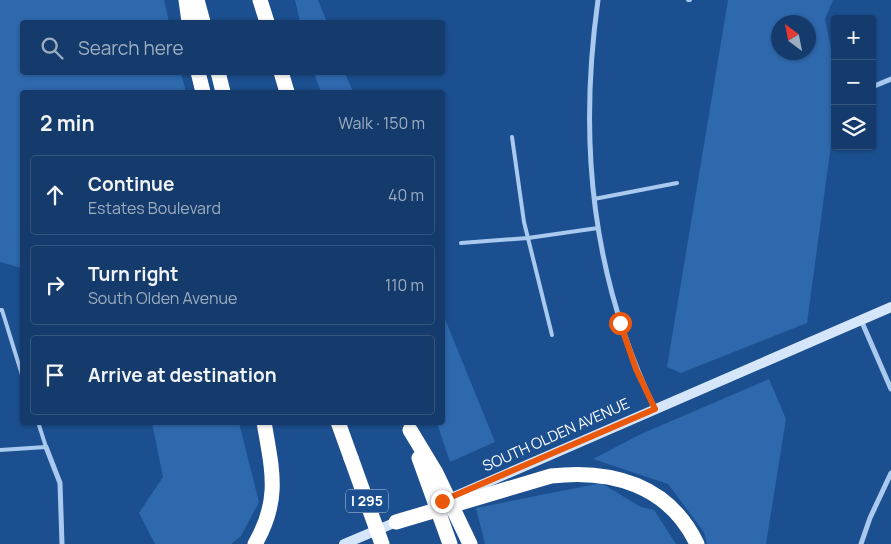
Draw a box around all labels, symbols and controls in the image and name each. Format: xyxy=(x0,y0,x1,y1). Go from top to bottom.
north arrow xyxy=(771,15,816,60)
map controls xyxy=(831,15,876,150)
button: + xyxy=(831,15,876,60)
search box xyxy=(20,20,445,75)
icon: search xyxy=(38,34,66,62)
text: Search here xyxy=(78,35,184,61)
button: − xyxy=(831,60,876,105)
button: layers xyxy=(831,105,876,150)
text: 2 min xyxy=(40,109,95,137)
text: Walk · 150 m xyxy=(338,112,425,134)
text: Continue xyxy=(88,171,174,197)
icon: ahead xyxy=(41,181,69,209)
text: 40 m xyxy=(388,184,424,206)
text: Estates Boulevard xyxy=(88,197,221,219)
text: Turn right xyxy=(88,261,178,287)
icon: right xyxy=(41,271,69,299)
text: 110 m xyxy=(385,274,424,296)
text: South Olden Avenue xyxy=(88,287,237,309)
route start xyxy=(609,312,632,335)
icon: arrive xyxy=(41,361,69,389)
text: Arrive at destination xyxy=(88,362,277,388)
street label: SOUTH OLDEN AVENUE xyxy=(479,393,633,476)
road number: I 295 xyxy=(346,490,388,512)
route end xyxy=(431,490,454,513)

